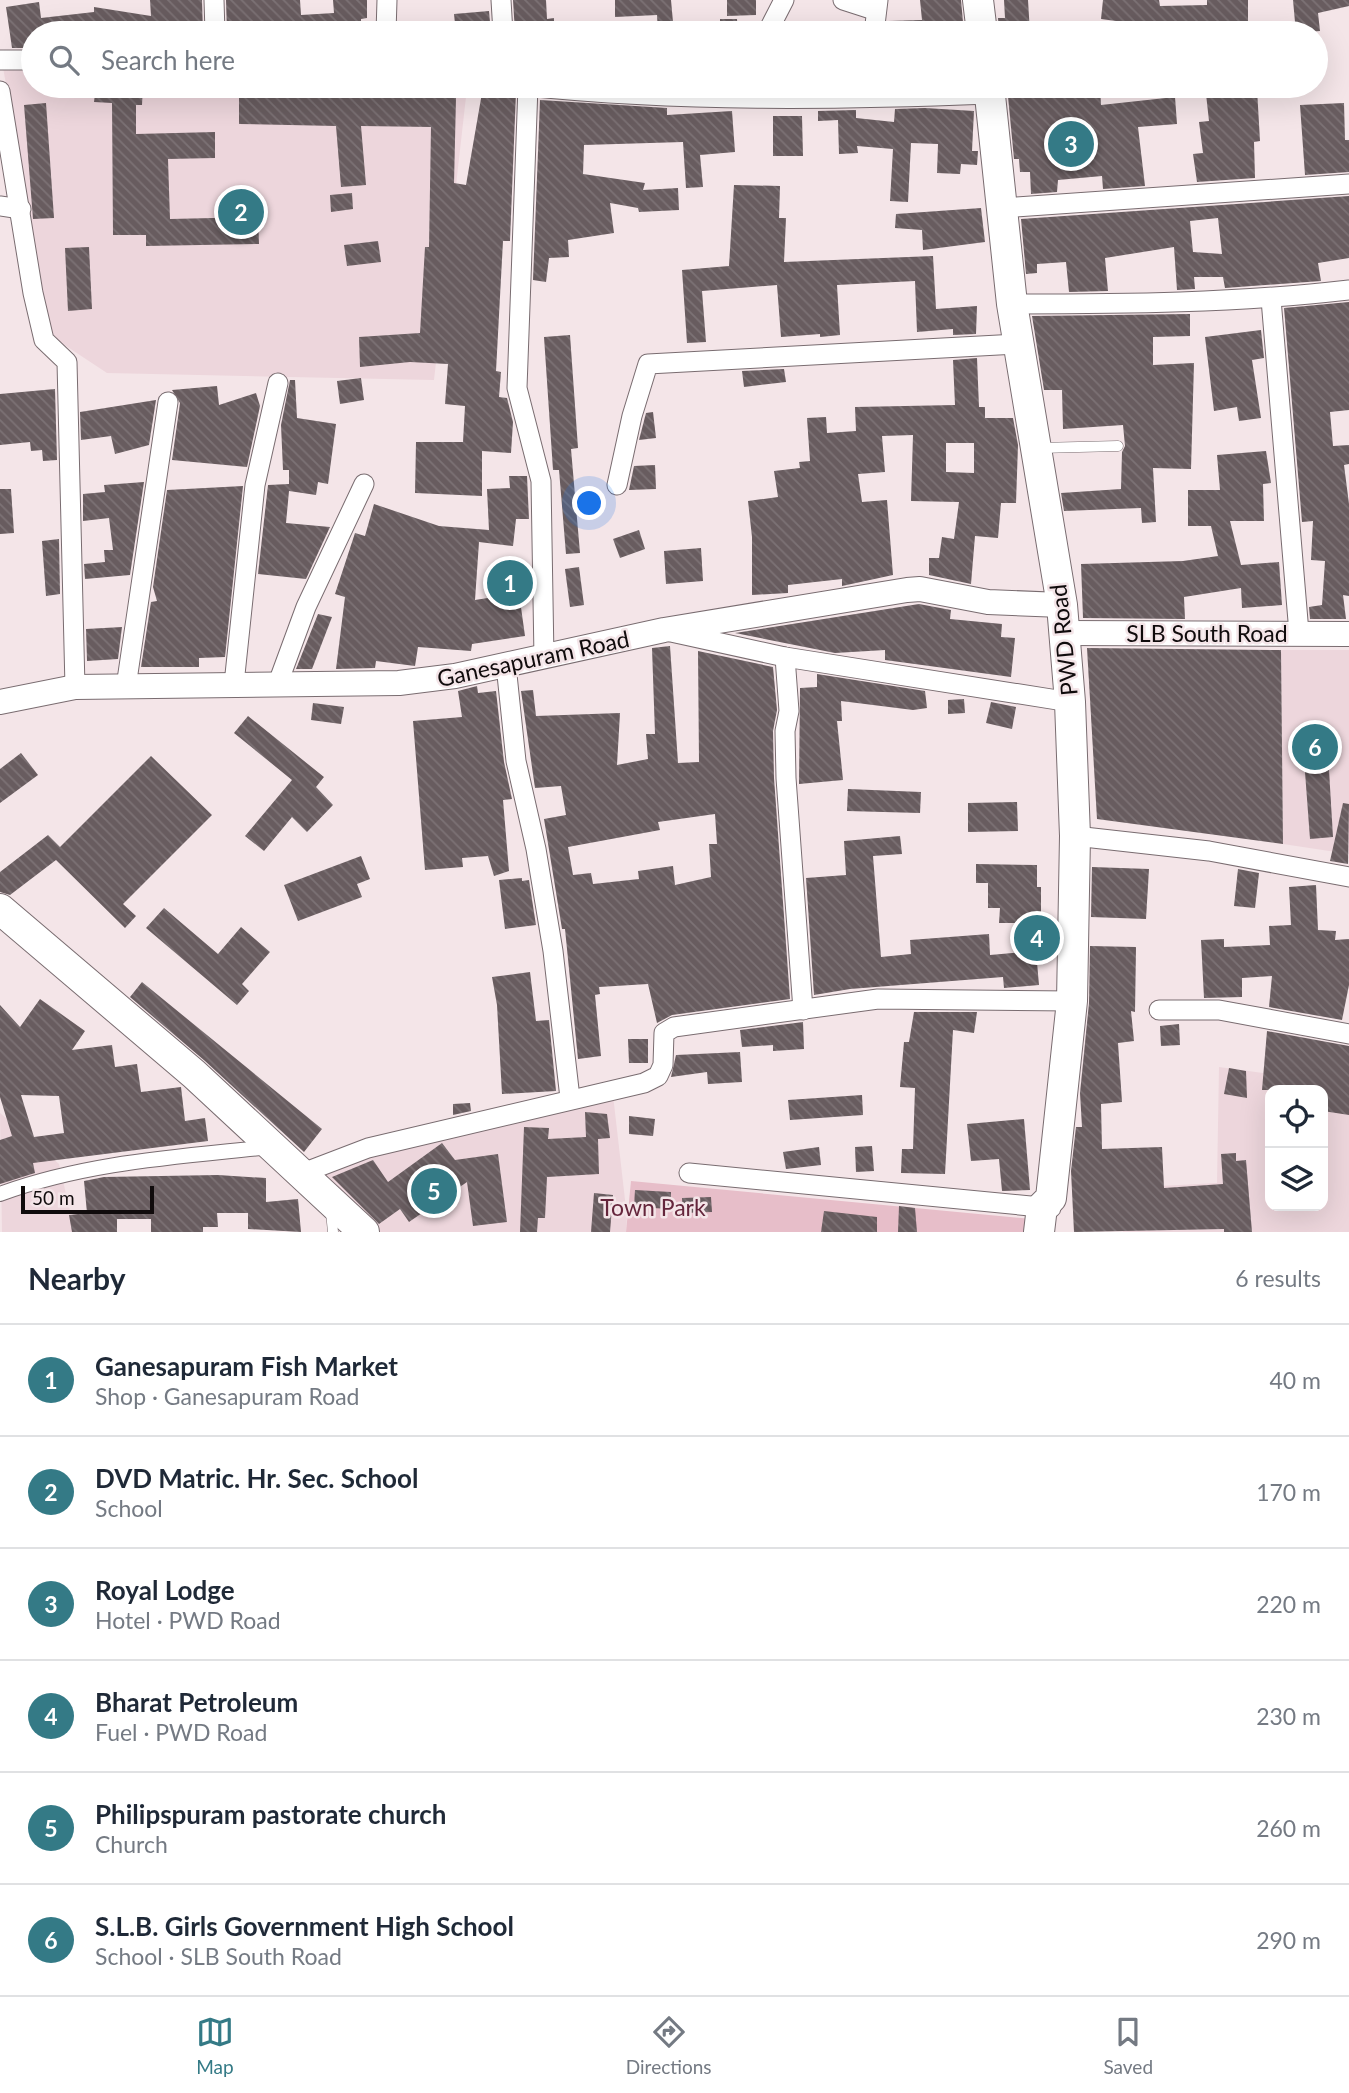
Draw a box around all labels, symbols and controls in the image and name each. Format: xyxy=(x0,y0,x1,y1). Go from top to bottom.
search box xyxy=(21,21,1328,98)
icon: search xyxy=(45,41,83,79)
text: Search here xyxy=(101,44,235,76)
pin: 3 xyxy=(1048,118,1094,170)
pin: 2 xyxy=(218,186,264,238)
your location xyxy=(572,486,606,520)
pin: 1 xyxy=(487,557,533,609)
street label: PWD Road xyxy=(1043,583,1083,697)
street label: SLB South Road xyxy=(1126,619,1288,647)
street label: Ganesapuram Road xyxy=(434,624,632,692)
pin: 6 xyxy=(1292,721,1338,773)
pin: 4 xyxy=(1014,912,1060,964)
map controls xyxy=(1265,1085,1328,1211)
button: locate xyxy=(1265,1085,1328,1148)
button: layers xyxy=(1265,1148,1328,1211)
pin: 5 xyxy=(411,1165,457,1217)
scale bar xyxy=(21,1183,154,1215)
text: 50 m xyxy=(32,1186,75,1209)
park label: Town Park xyxy=(600,1193,706,1221)
text: Nearby xyxy=(28,1260,126,1296)
text: 6 results xyxy=(1235,1264,1321,1292)
text: Ganesapuram Fish Market xyxy=(95,1350,398,1382)
text: 1 xyxy=(44,1366,58,1394)
text: 40 m xyxy=(1270,1366,1321,1394)
text: Shop · Ganesapuram Road xyxy=(95,1382,360,1410)
text: DVD Matric. Hr. Sec. School xyxy=(95,1462,418,1494)
text: 2 xyxy=(44,1478,58,1506)
text: 170 m xyxy=(1256,1478,1321,1506)
text: School xyxy=(95,1494,163,1522)
text: Royal Lodge xyxy=(95,1574,235,1606)
text: 3 xyxy=(44,1590,58,1618)
text: 220 m xyxy=(1256,1590,1321,1618)
text: Hotel · PWD Road xyxy=(95,1606,281,1634)
text: Bharat Petroleum xyxy=(95,1686,298,1718)
text: 4 xyxy=(44,1702,58,1730)
text: 230 m xyxy=(1256,1702,1321,1730)
text: Fuel · PWD Road xyxy=(95,1718,267,1746)
text: Philipspuram pastorate church xyxy=(95,1798,446,1830)
text: 5 xyxy=(44,1814,58,1842)
text: 260 m xyxy=(1256,1814,1321,1842)
text: Church xyxy=(95,1830,168,1858)
text: S.L.B. Girls Government High School xyxy=(95,1910,514,1942)
text: 6 xyxy=(44,1926,58,1954)
text: 290 m xyxy=(1256,1926,1321,1954)
text: School · SLB South Road xyxy=(95,1942,342,1970)
tab: Map xyxy=(196,2013,234,2078)
tab: Directions xyxy=(626,2013,712,2078)
tab: Saved xyxy=(1103,2013,1153,2078)

